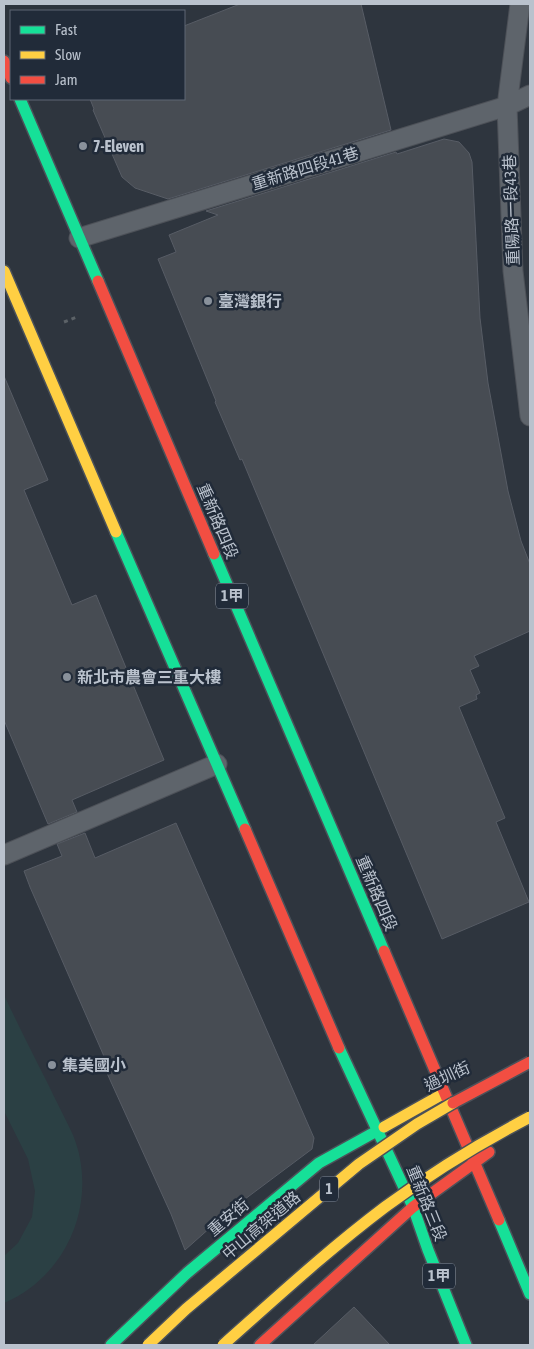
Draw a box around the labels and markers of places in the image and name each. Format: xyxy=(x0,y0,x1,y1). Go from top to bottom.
place label: 7-Eleven xyxy=(93,137,144,155)
marker: 7-Eleven xyxy=(77,140,89,152)
place label: 臺灣銀行 xyxy=(218,292,282,310)
marker: 臺灣銀行 xyxy=(202,295,214,307)
place label: 新北市農會三重大樓 xyxy=(77,668,221,686)
marker: 新北市農會三重大樓 xyxy=(61,671,73,683)
place label: 集美國小 xyxy=(62,1056,126,1074)
marker: 集美國小 xyxy=(46,1059,58,1071)

